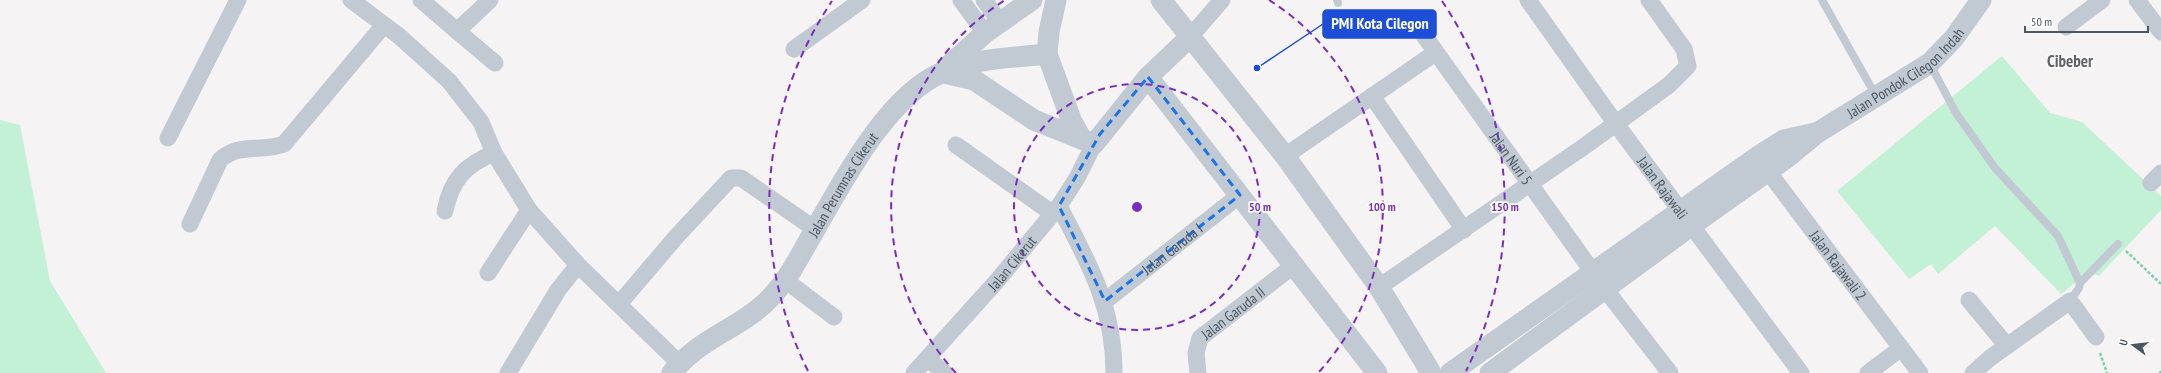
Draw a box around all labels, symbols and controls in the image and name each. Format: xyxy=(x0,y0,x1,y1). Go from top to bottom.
scale bar xyxy=(2025,8,2148,34)
callout: PMI Kota Cilegon xyxy=(1323,10,1436,38)
text: PMI Kota Cilegon xyxy=(1331,13,1429,33)
text: 50 m xyxy=(2031,14,2052,29)
street label: Jalan Pondok Cilegon Indah xyxy=(1842,24,1968,122)
district label: Cibeber xyxy=(2047,50,2093,72)
street label: Jalan Nuri 5 xyxy=(1486,127,1537,188)
street label: Jalan Perumnas Cikerut xyxy=(803,128,882,241)
street label: Jalan Rajawali xyxy=(1633,152,1692,222)
text: 50 m xyxy=(1249,199,1271,214)
text: 100 m xyxy=(1368,199,1396,214)
text: 150 m xyxy=(1491,199,1519,214)
centre of rings xyxy=(1130,200,1144,214)
street label: Jalan Garuda I xyxy=(1137,219,1206,279)
street label: Jalan Rajawali 2 xyxy=(1805,225,1871,304)
street label: Jalan Cikerut xyxy=(983,232,1040,295)
street label: Jalan Garuda II xyxy=(1196,282,1268,344)
north arrow xyxy=(2113,325,2153,365)
text: U xyxy=(2116,338,2131,347)

